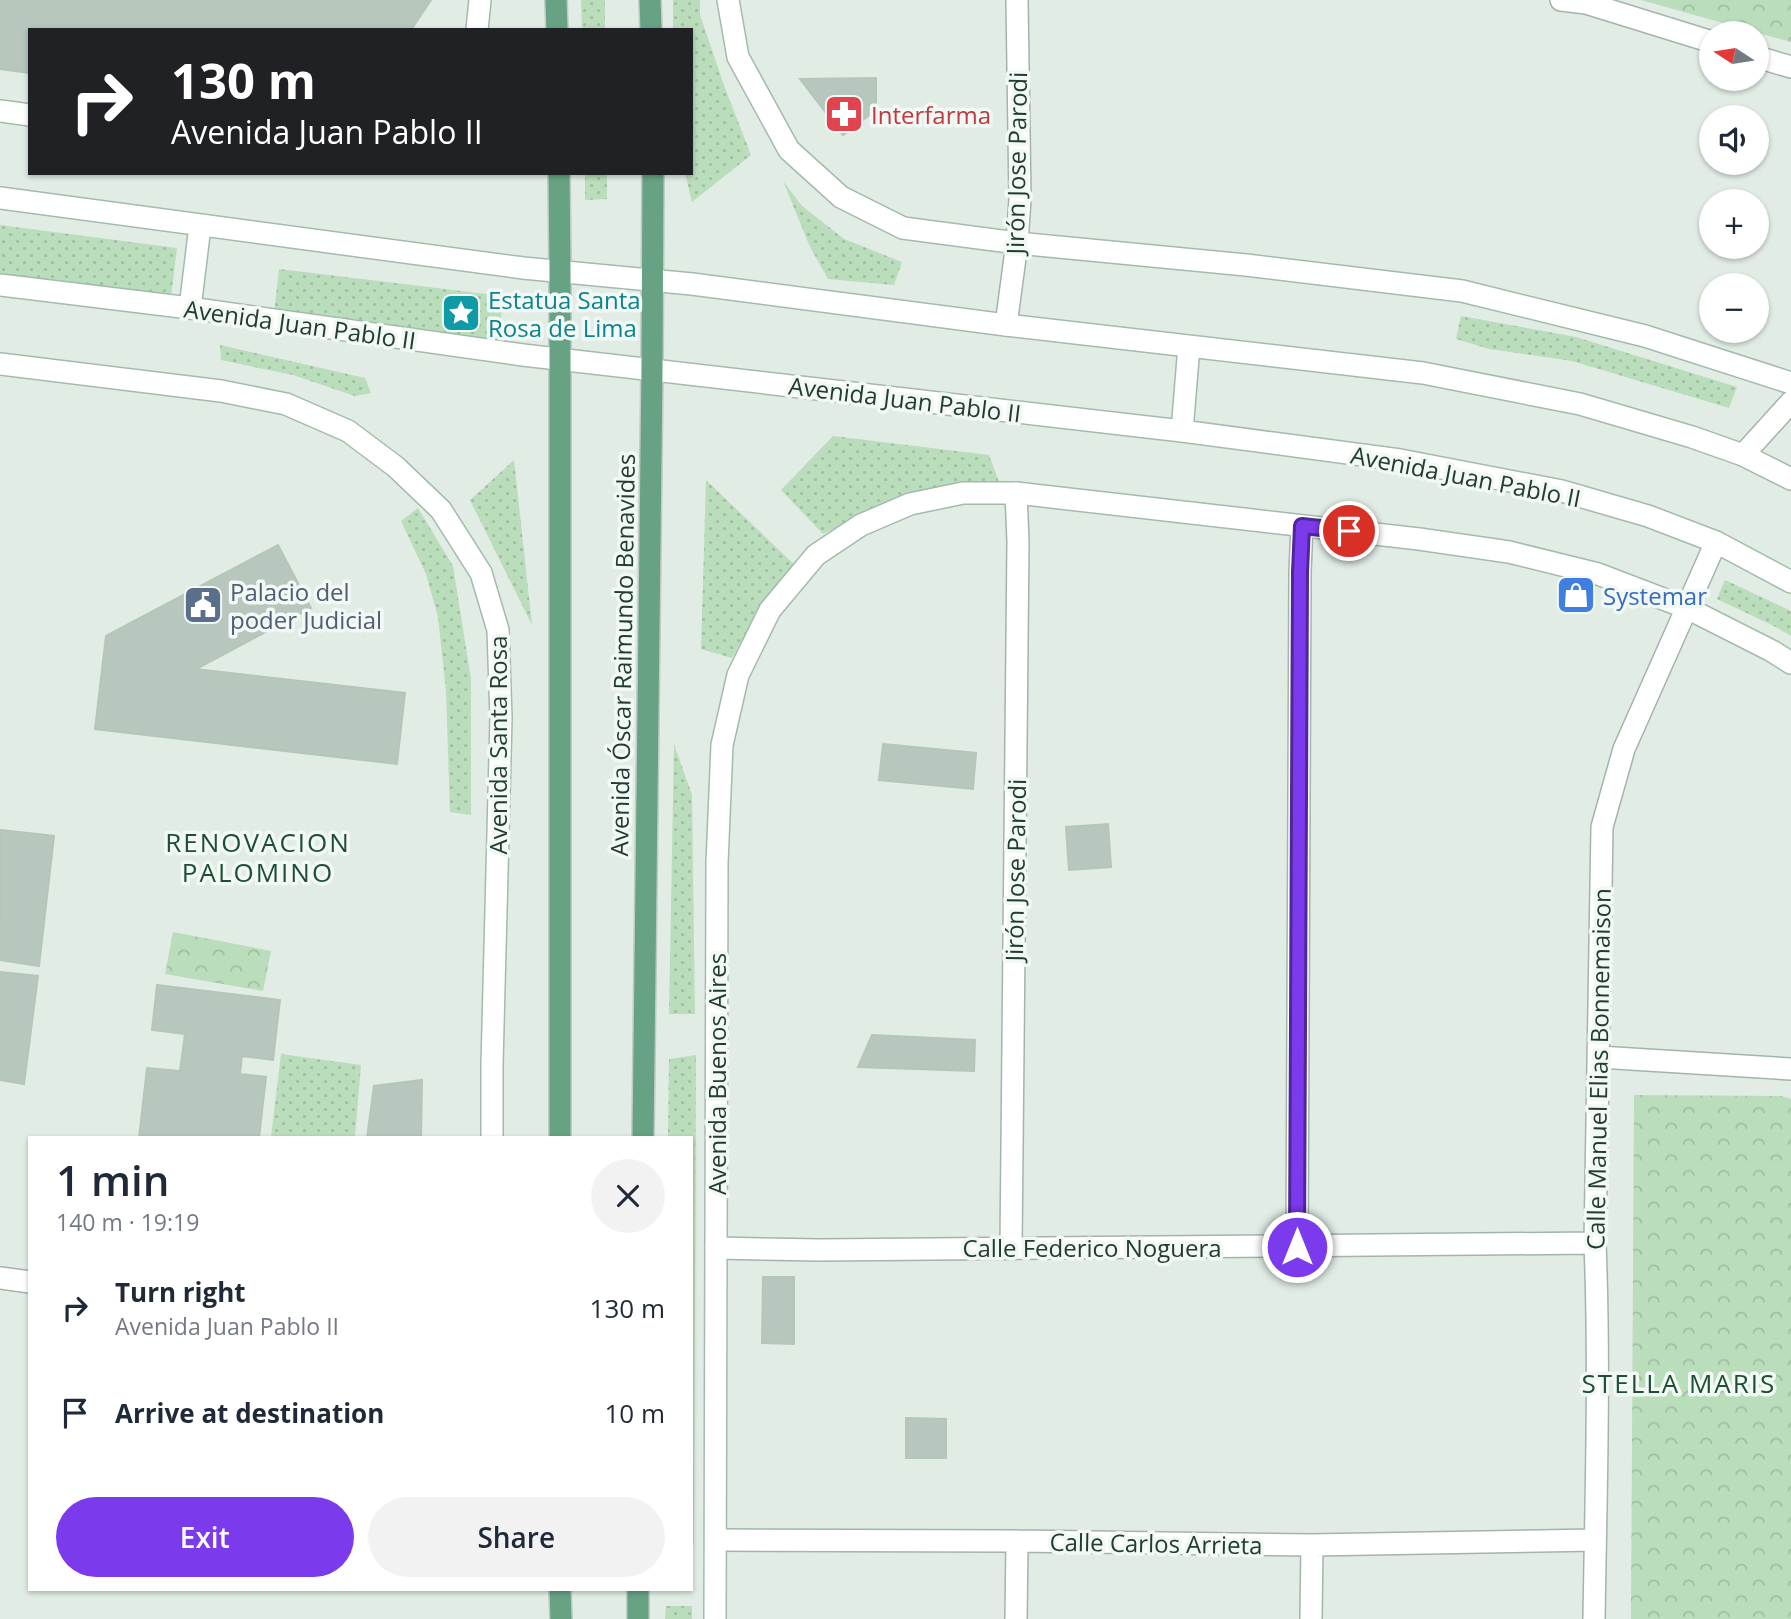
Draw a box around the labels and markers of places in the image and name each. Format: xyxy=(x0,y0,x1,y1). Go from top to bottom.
pharmacy icon: Interfarma xyxy=(823,93,865,135)
place label: Interfarma xyxy=(871,98,991,131)
place label: Estatua Santa Rosa de Lima xyxy=(488,283,641,344)
place icon: Estatua Santa Rosa de Lima xyxy=(440,292,482,334)
pin xyxy=(1319,501,1379,561)
shop icon: Systemar xyxy=(1555,574,1597,616)
place label: Palacio del poder Judicial xyxy=(230,575,382,636)
place label: Systemar xyxy=(1603,579,1707,612)
public building icon: Palacio del poder Judicial xyxy=(182,584,224,626)

